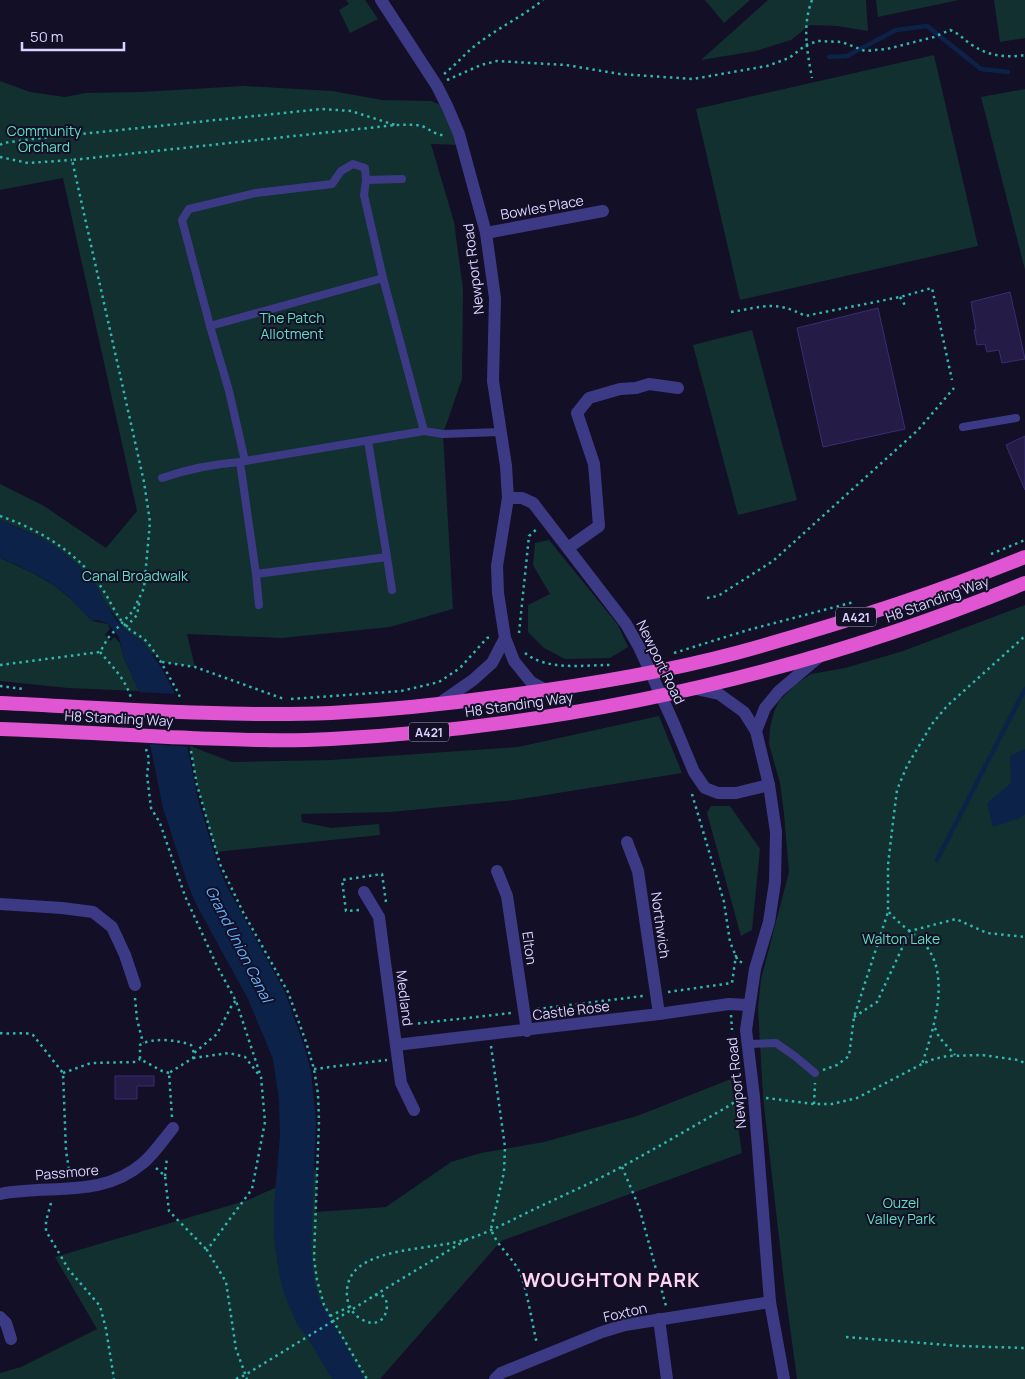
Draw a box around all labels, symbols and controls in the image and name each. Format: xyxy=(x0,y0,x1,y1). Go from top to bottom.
scale bar xyxy=(22,20,125,52)
text: 50 m xyxy=(30,26,64,47)
park label: Community Orchard xyxy=(7,121,82,156)
street label: Bowles Place xyxy=(499,190,585,224)
street label: Newport Road xyxy=(458,222,488,316)
park label: The Patch Allotment xyxy=(260,308,324,343)
park label: Canal Broadwalk xyxy=(82,566,189,585)
street label: H8 Standing Way xyxy=(883,571,992,627)
road number: A421 xyxy=(836,608,876,626)
street label: Newport Road xyxy=(632,617,690,707)
street label: H8 Standing Way xyxy=(464,687,575,721)
street label: H8 Standing Way xyxy=(64,706,175,730)
road number: A421 xyxy=(409,722,449,742)
water label: Grand Union Canal xyxy=(201,882,279,1008)
street label: Northwich xyxy=(647,891,675,959)
park label: Walton Lake xyxy=(862,929,940,948)
street label: Elton xyxy=(518,930,542,966)
street label: Medland xyxy=(392,969,418,1027)
street label: Castle Rose xyxy=(531,996,611,1024)
street label: Newport Road xyxy=(722,1037,750,1129)
street label: Passmore xyxy=(34,1160,100,1184)
park label: Ouzel Valley Park xyxy=(867,1193,936,1228)
district label: WOUGHTON PARK xyxy=(522,1267,700,1293)
street label: Foxton xyxy=(601,1298,649,1326)

